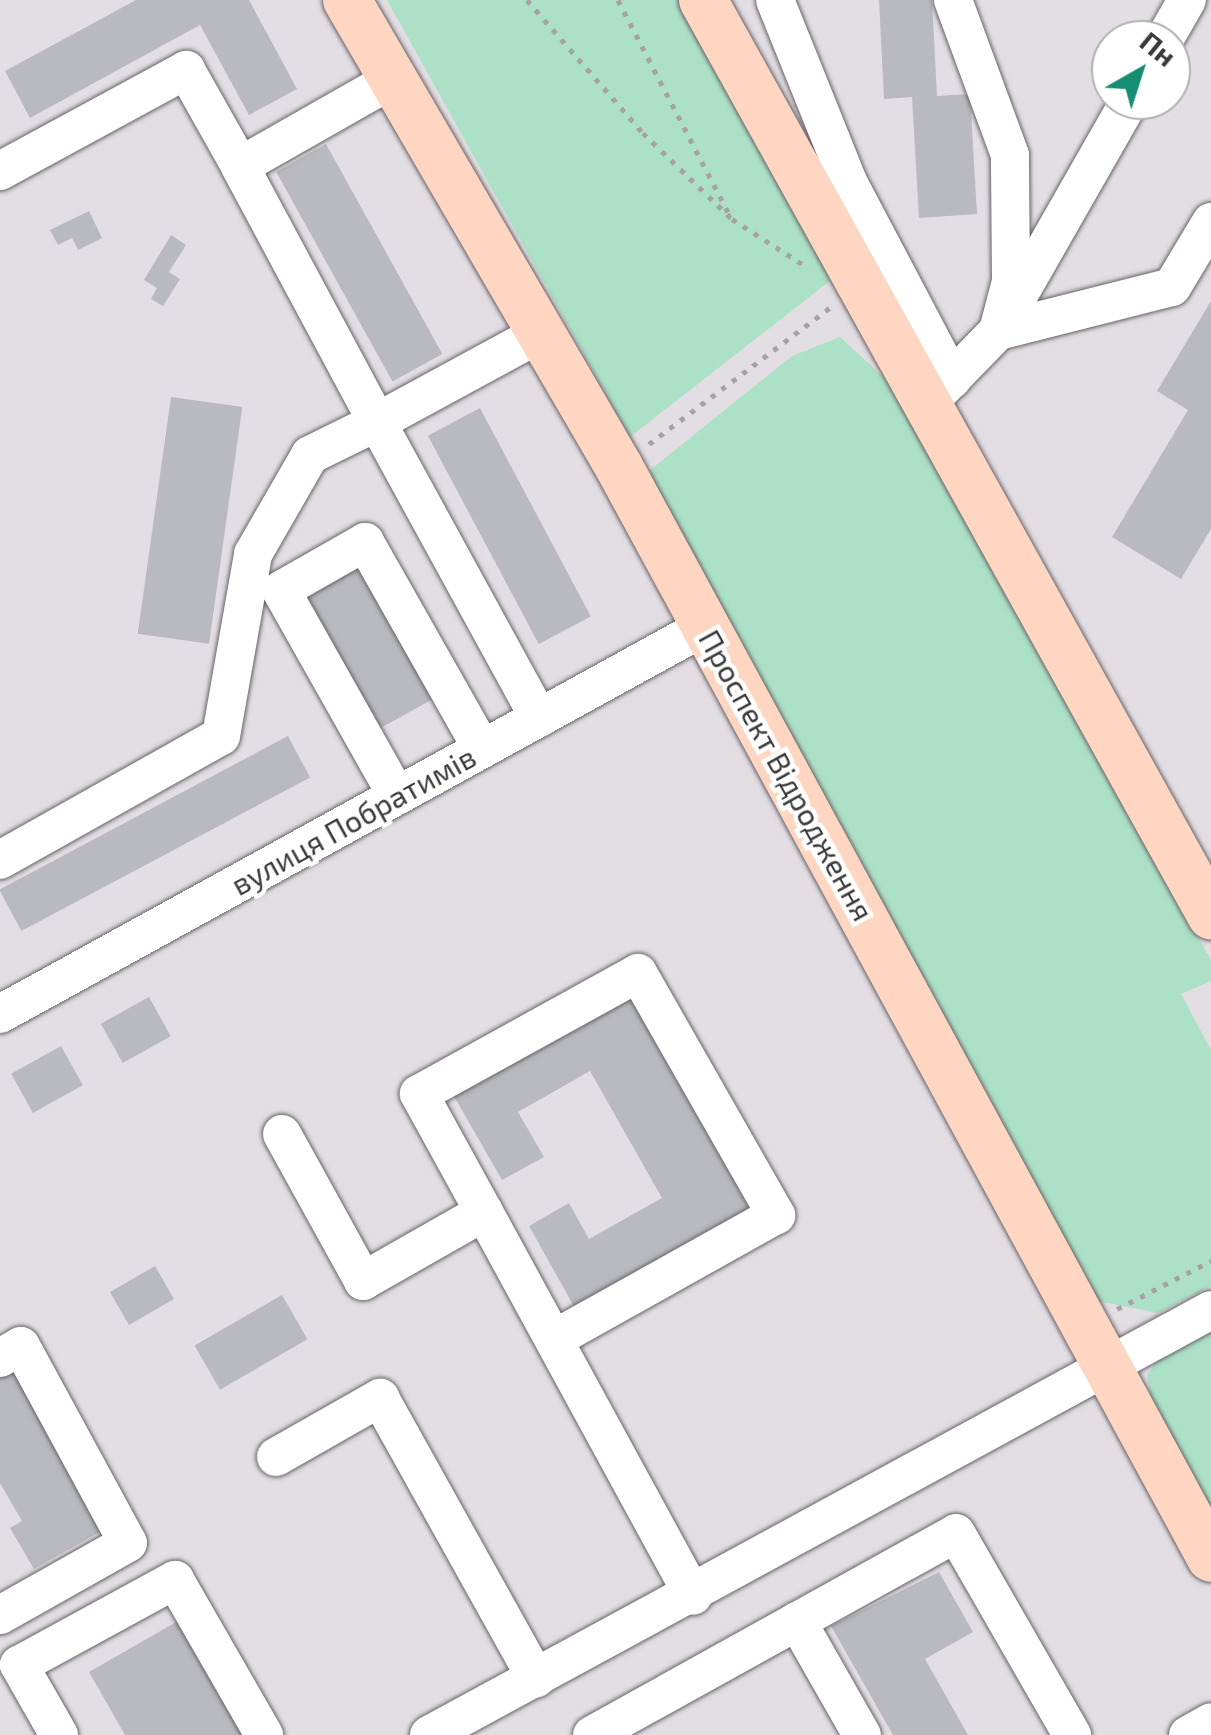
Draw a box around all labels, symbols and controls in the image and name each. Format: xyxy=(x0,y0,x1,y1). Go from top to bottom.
north arrow xyxy=(1091,20,1191,120)
text: Пн xyxy=(1134,24,1183,73)
street label: Проспект Відродження xyxy=(692,623,882,927)
street label: вулиця Побратимів xyxy=(224,738,482,902)

